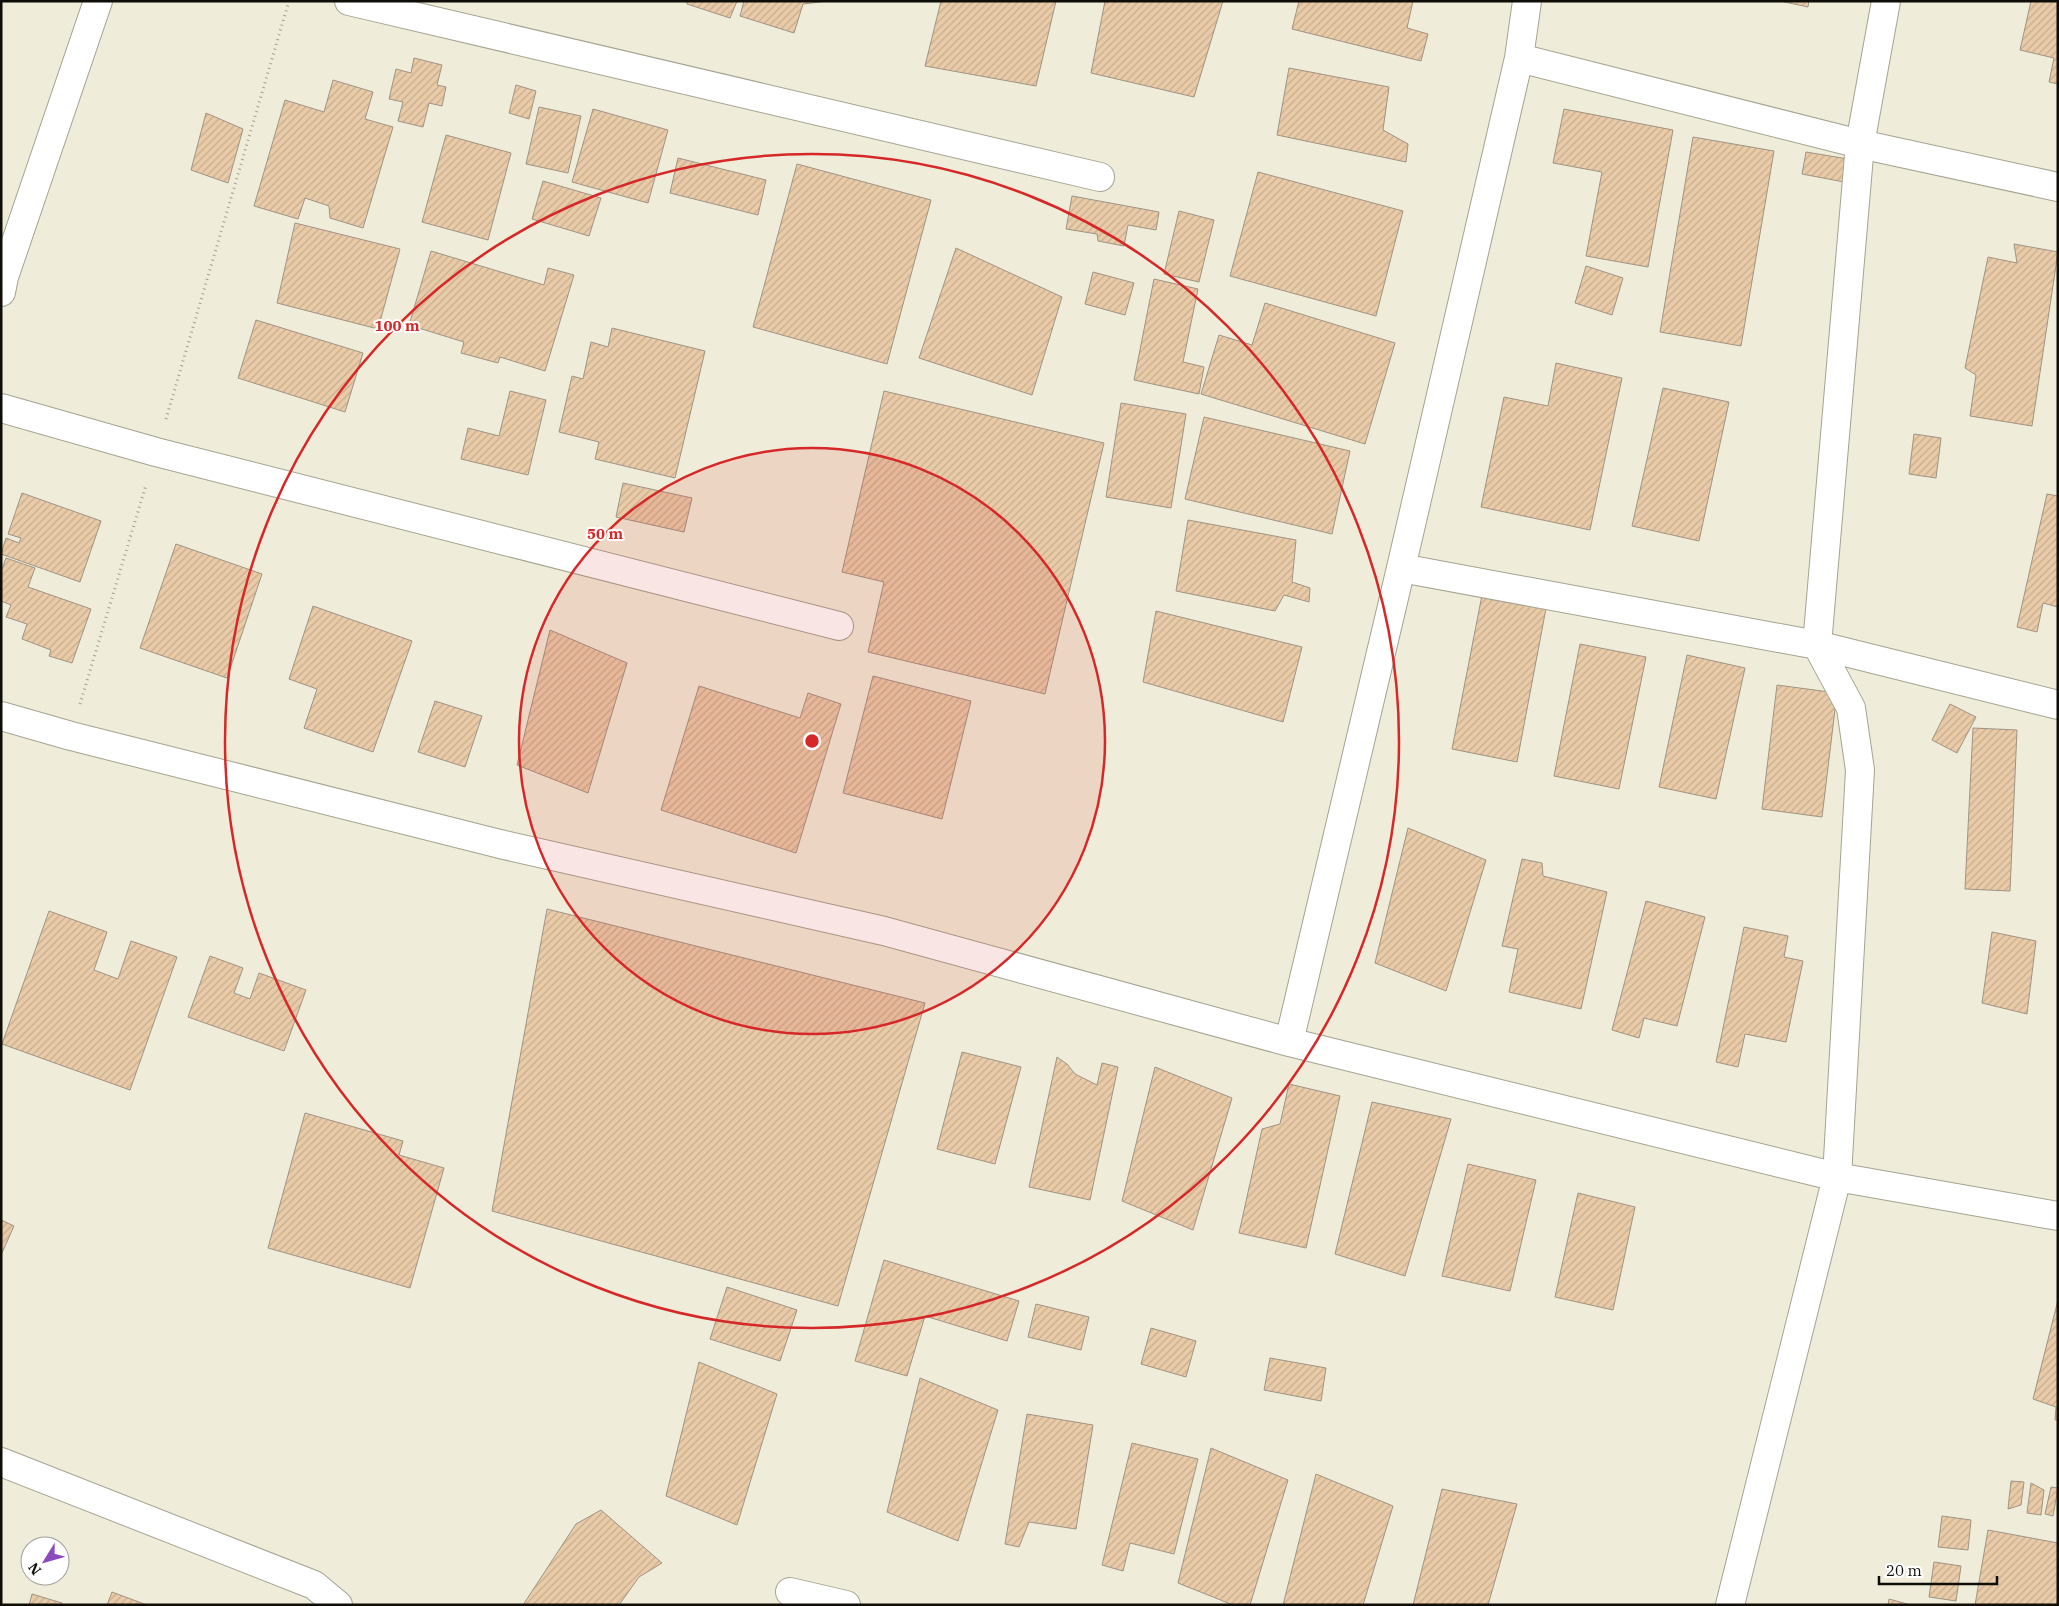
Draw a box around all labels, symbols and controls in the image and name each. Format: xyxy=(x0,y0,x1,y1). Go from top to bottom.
text: 100 m xyxy=(374,316,420,335)
text: 50 m xyxy=(587,524,623,543)
centre of rings xyxy=(803,732,821,750)
north arrow xyxy=(20,1536,70,1586)
scale bar xyxy=(1879,1554,1996,1586)
text: N xyxy=(24,1559,45,1579)
text: 20 m xyxy=(1886,1561,1922,1580)

